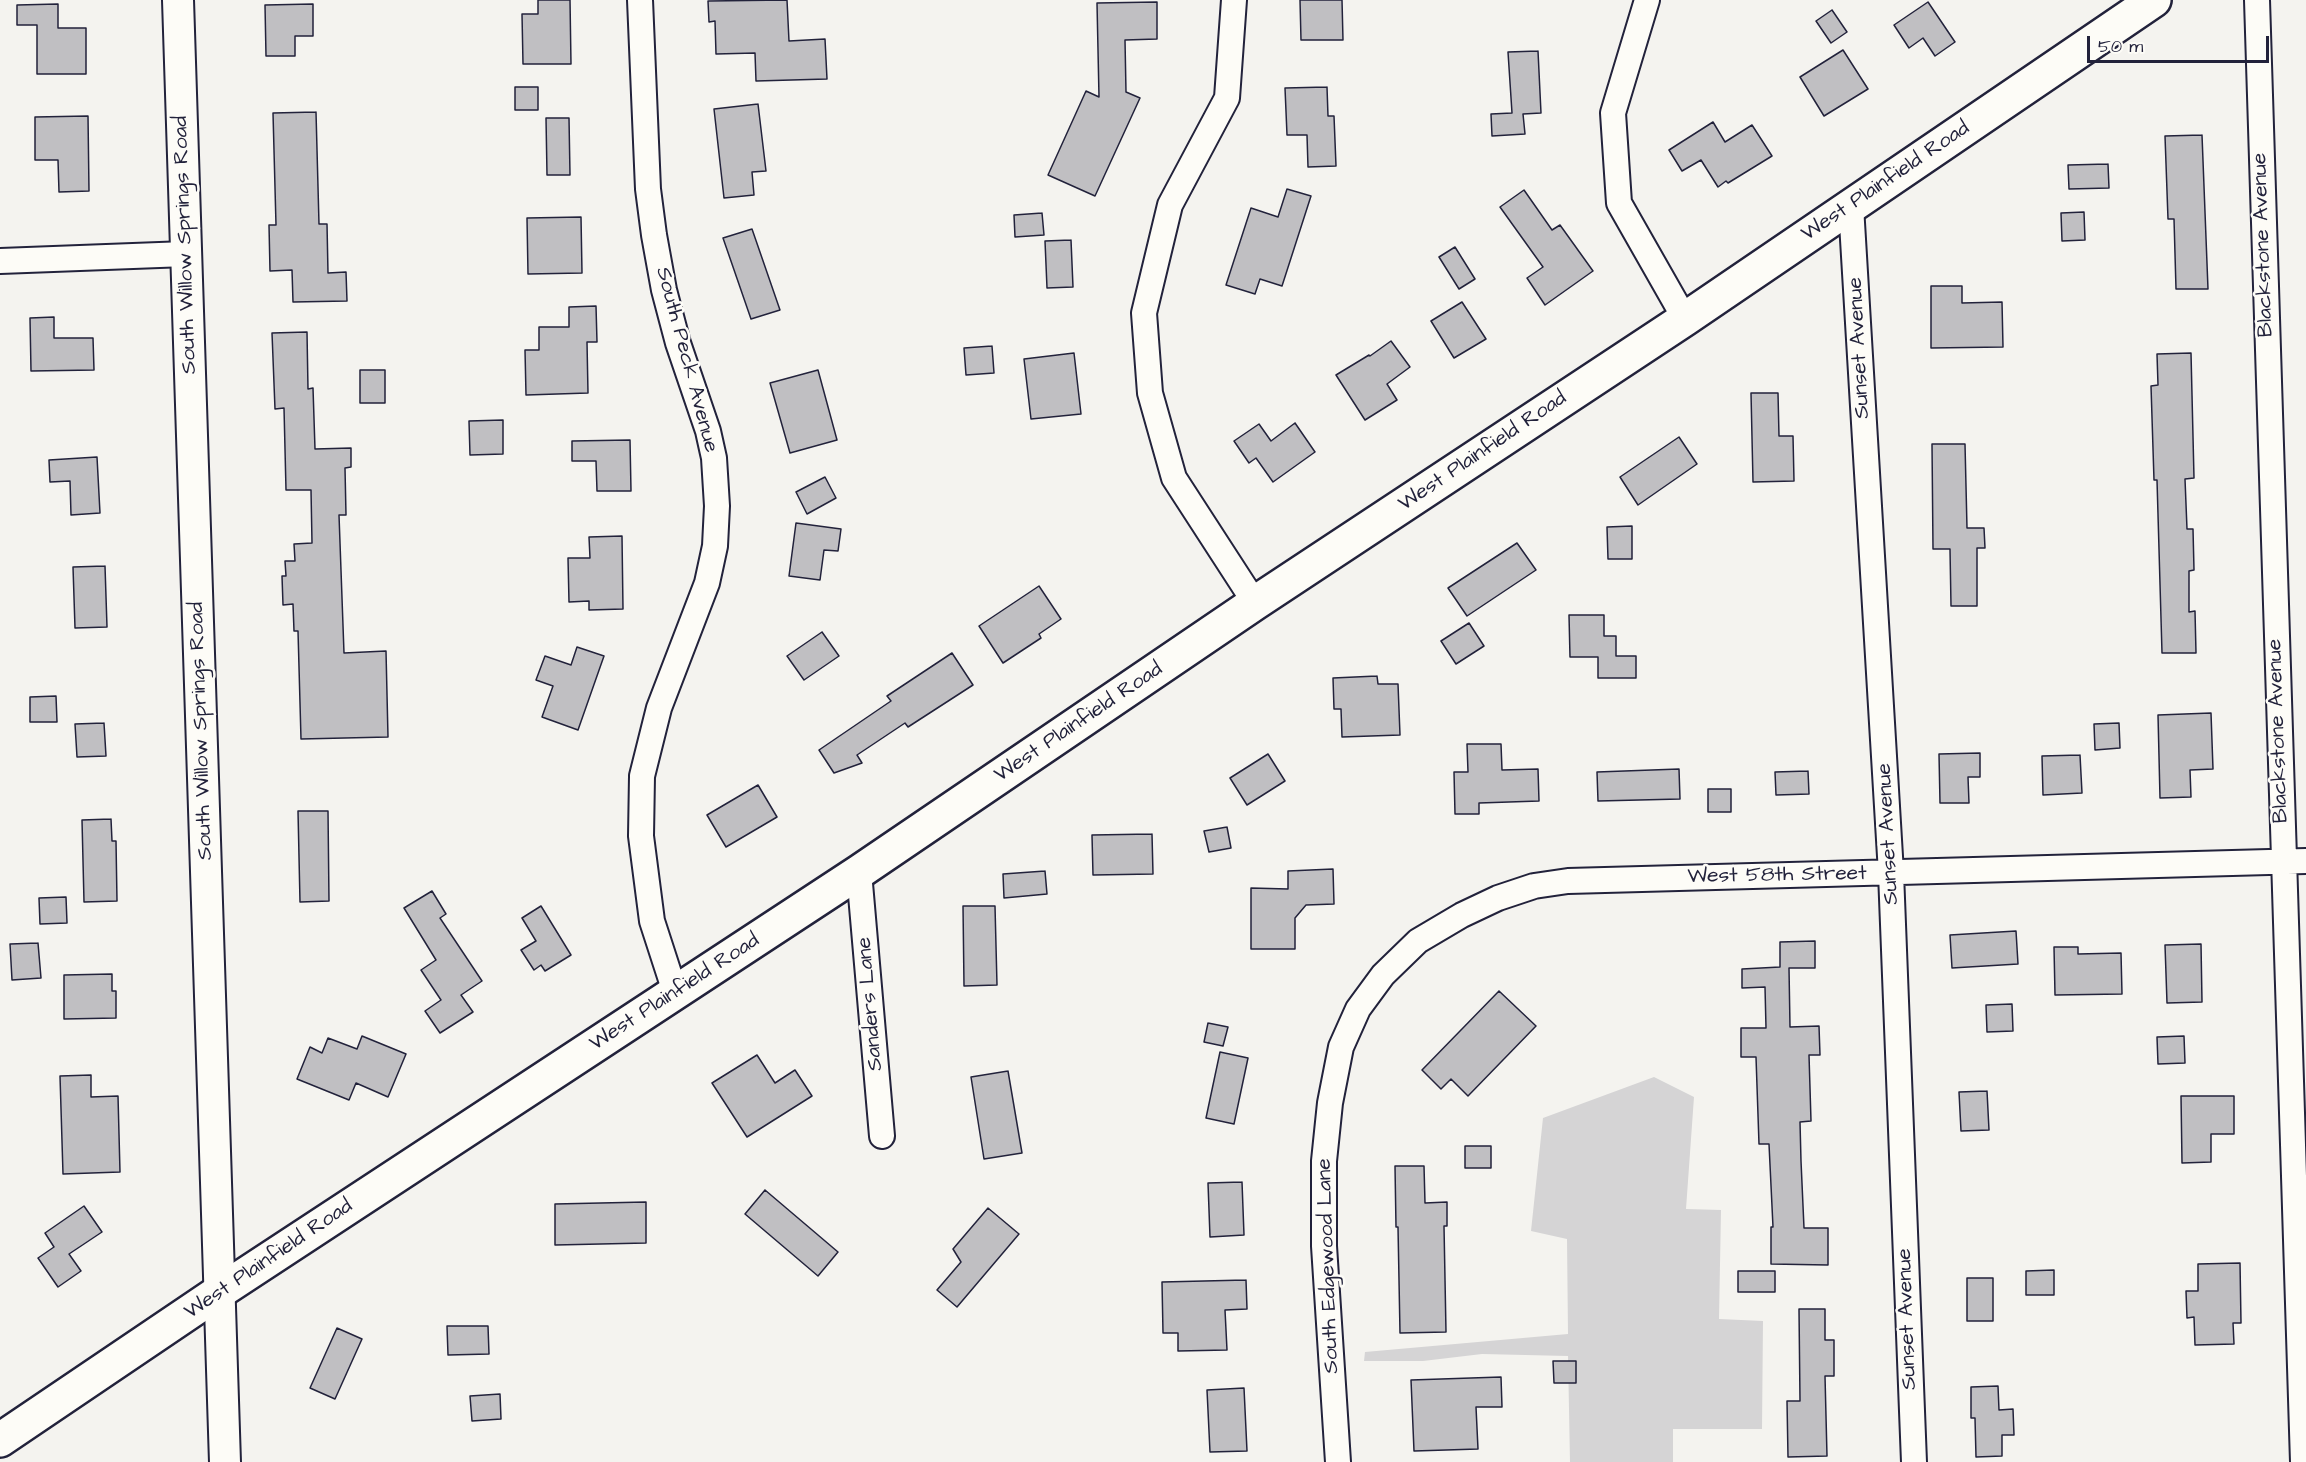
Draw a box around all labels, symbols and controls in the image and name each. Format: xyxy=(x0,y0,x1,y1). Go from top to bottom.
scale bar xyxy=(2090,24,2272,62)
text: 50 m xyxy=(2098,34,2143,59)
street label: South Willow Springs Road xyxy=(169,115,203,375)
street label: West Plainfield Road xyxy=(1797,116,1975,248)
street label: Blackstone Avenue xyxy=(2248,152,2280,338)
street label: South Peck Avenue xyxy=(649,265,723,455)
street label: Sunset Avenue xyxy=(1844,277,1876,419)
street label: West Plainfield Road xyxy=(1394,386,1572,518)
street label: South Willow Springs Road xyxy=(185,601,219,861)
street label: Blackstone Avenue xyxy=(2263,638,2295,824)
street label: West Plainfield Road xyxy=(990,657,1168,789)
street label: Sunset Avenue xyxy=(1873,763,1905,905)
street label: West 58th Street xyxy=(1687,862,1867,890)
street label: West Plainfield Road xyxy=(585,929,765,1057)
street label: Sanders Lane xyxy=(853,936,889,1072)
street label: South Edgewood Lane xyxy=(1313,1158,1345,1374)
street label: West Plainfield Road xyxy=(180,1194,358,1326)
street label: Sunset Avenue xyxy=(1893,1248,1923,1390)

